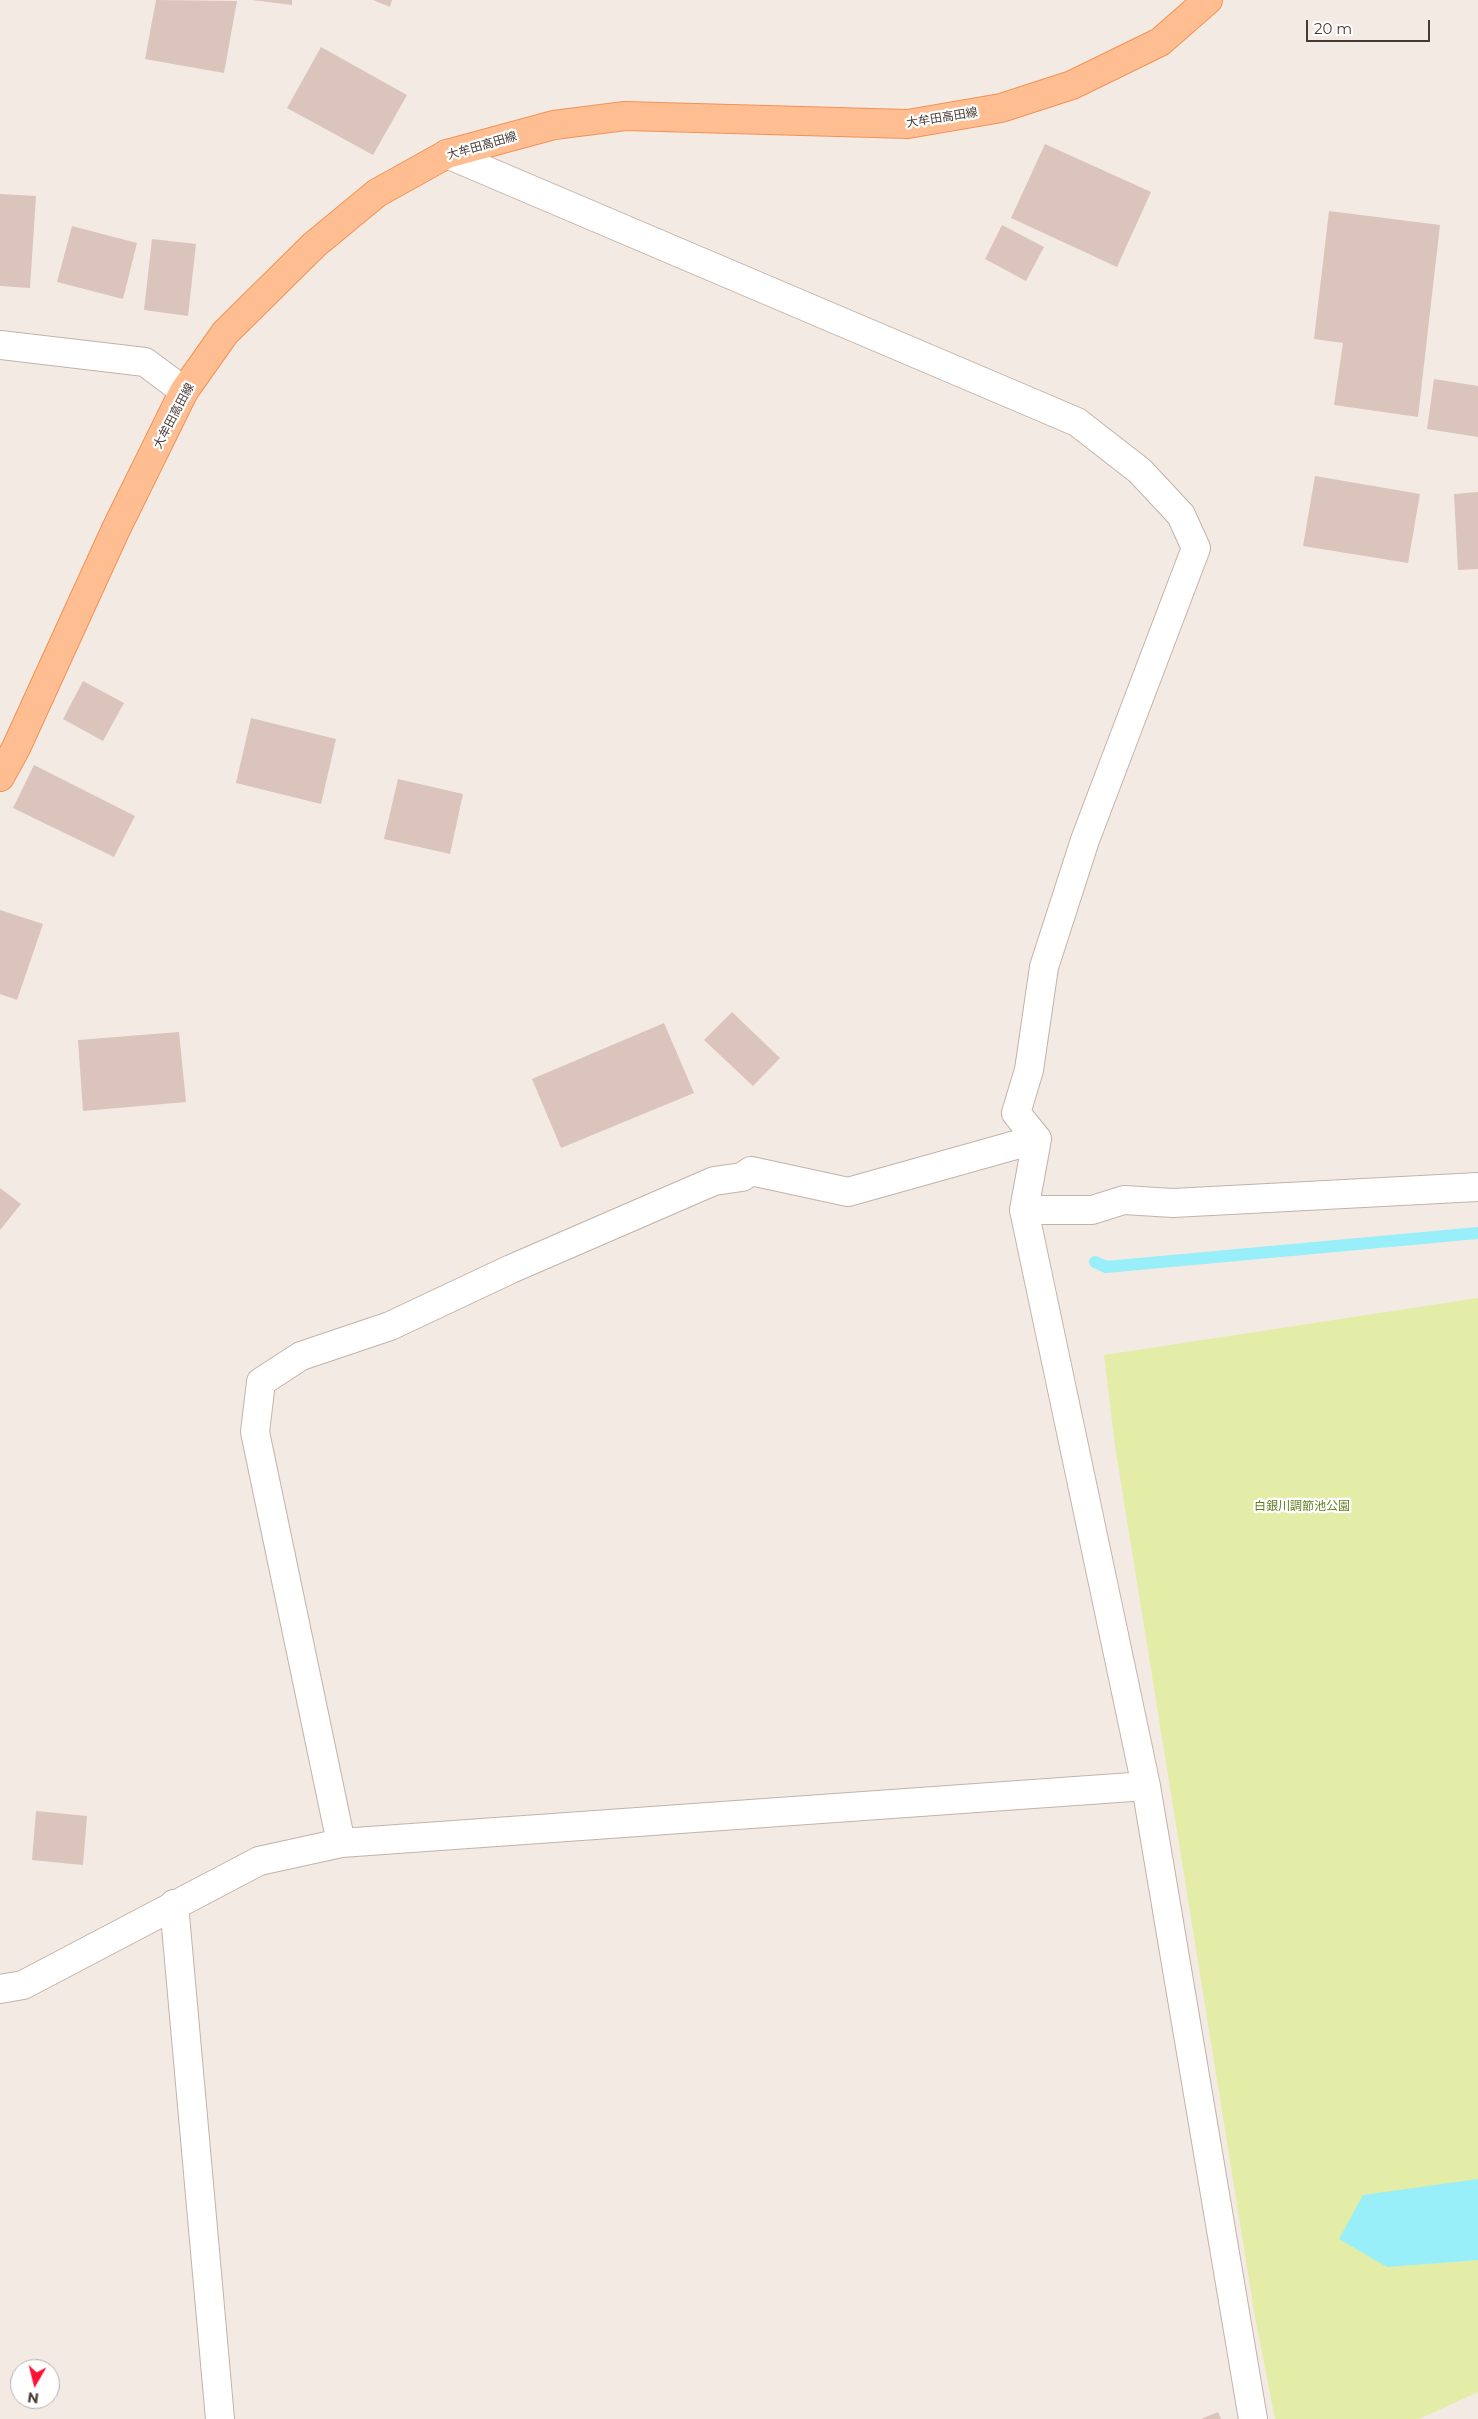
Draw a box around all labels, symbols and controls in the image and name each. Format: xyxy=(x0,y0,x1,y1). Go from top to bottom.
scale bar xyxy=(1308,10,1432,42)
text: 20 m xyxy=(1314,19,1352,38)
street label: 大牟田高田線 xyxy=(905,105,979,131)
street label: 大牟田高田線 xyxy=(445,129,519,163)
street label: 大牟田高田線 xyxy=(151,381,197,451)
park label: 白銀川調節池公園 xyxy=(1254,1499,1350,1513)
north arrow xyxy=(10,2359,60,2409)
text: N xyxy=(26,2388,40,2408)

